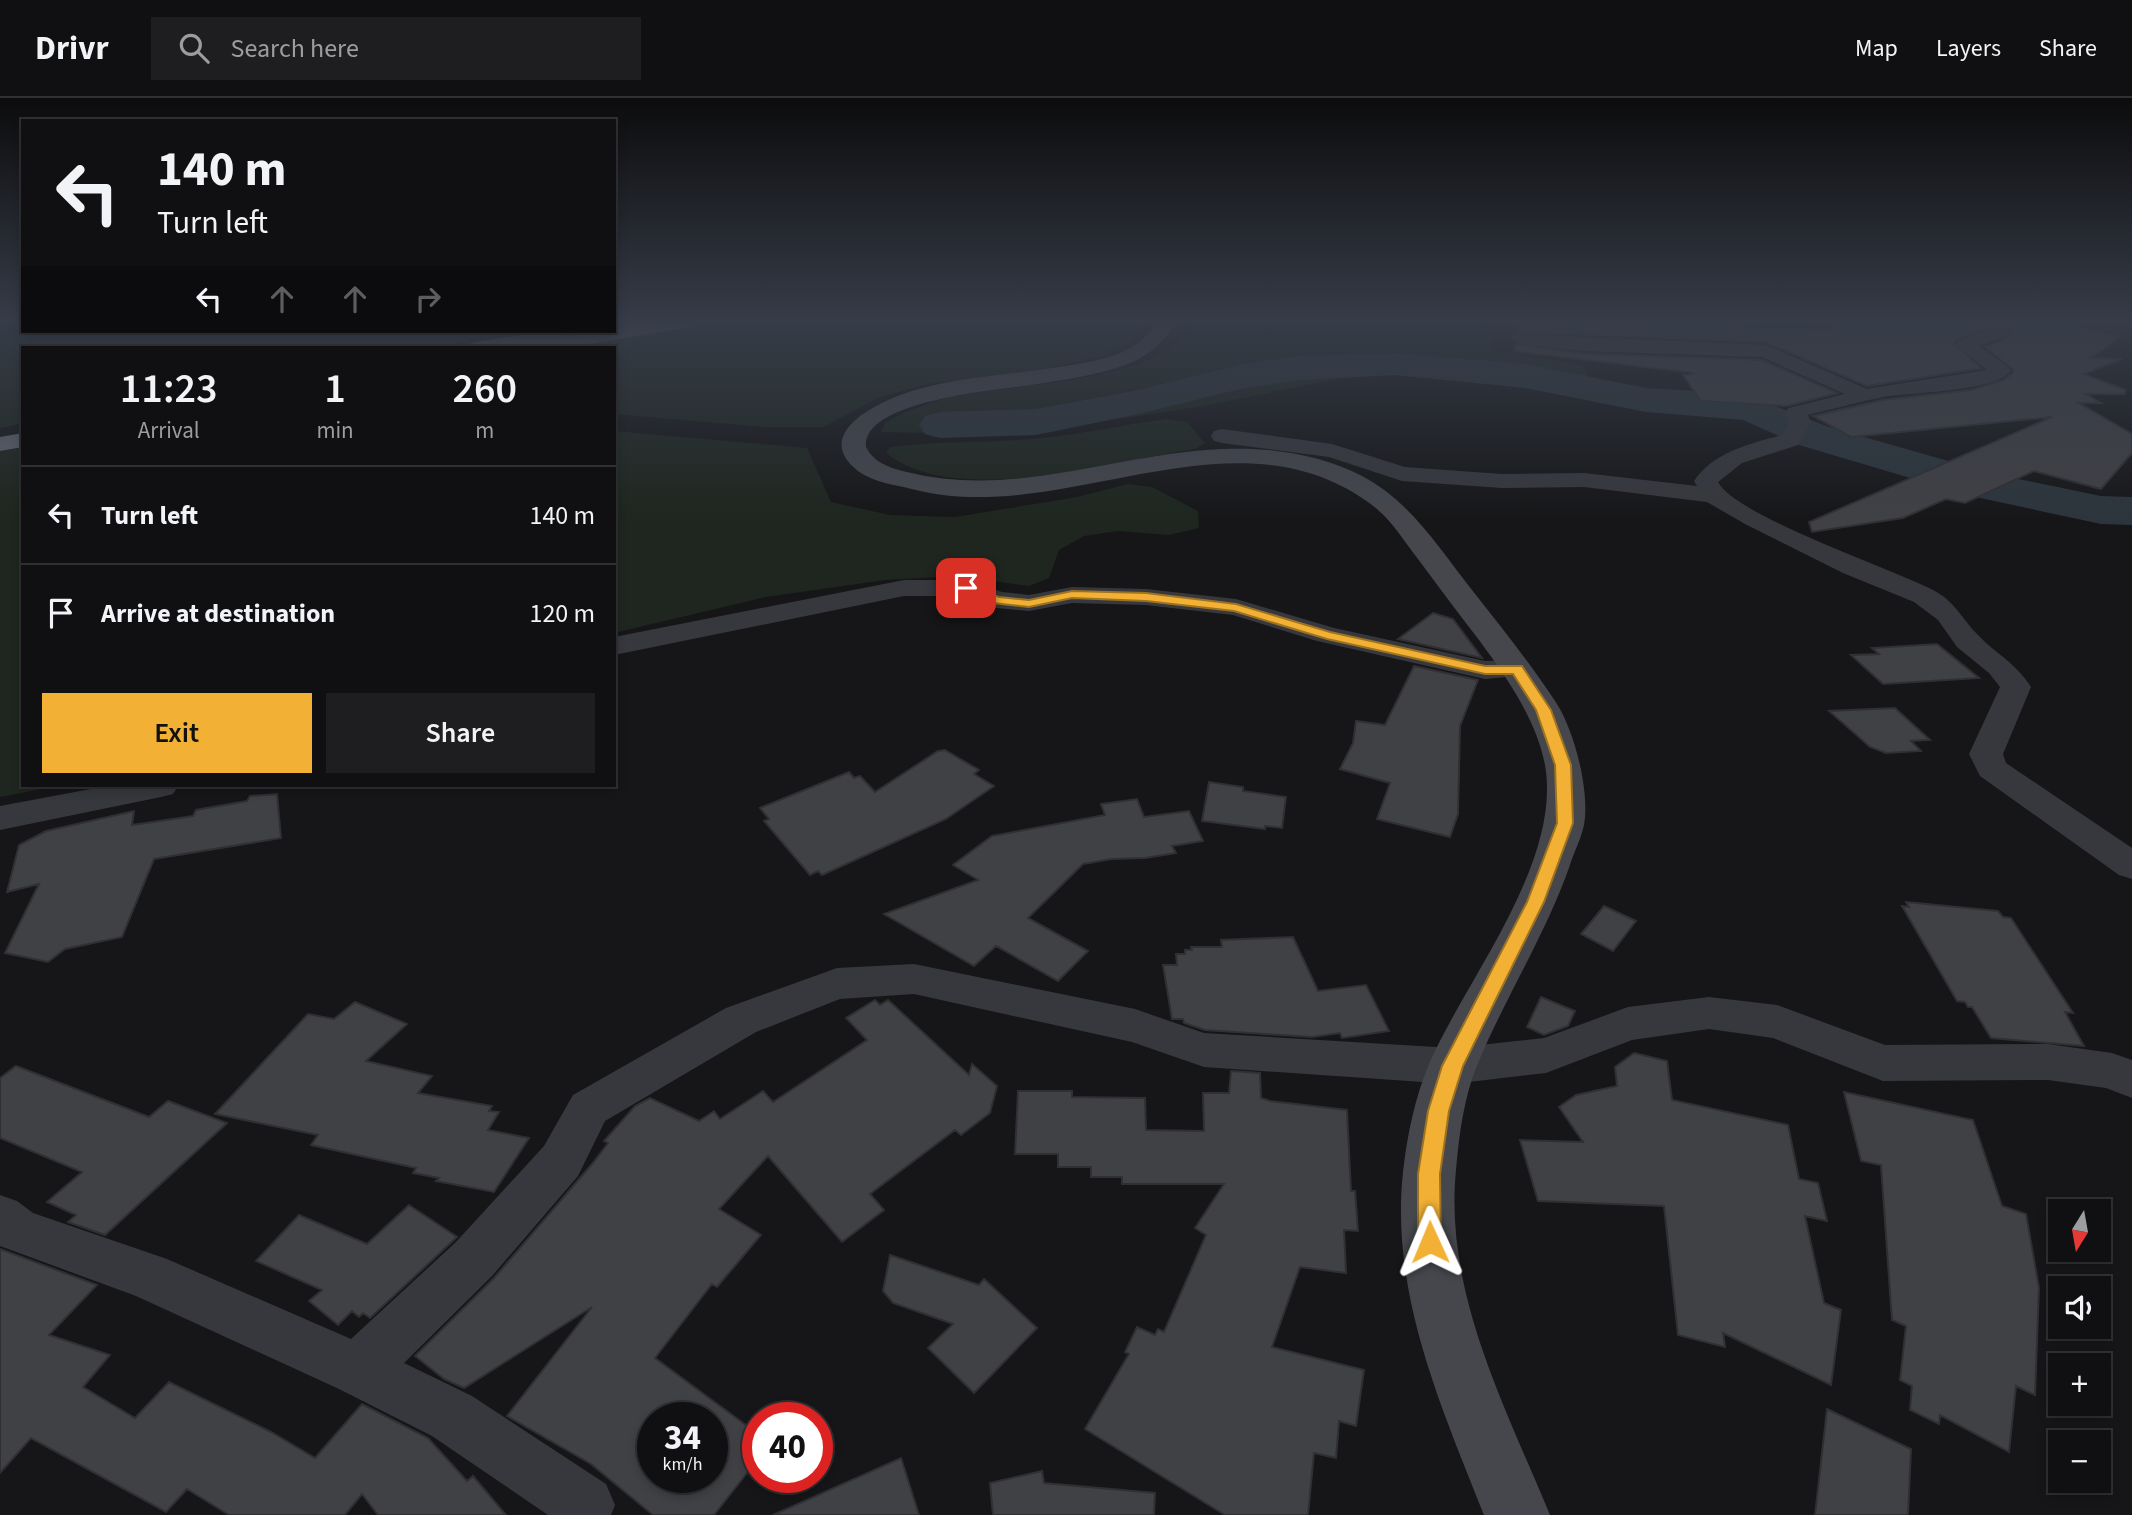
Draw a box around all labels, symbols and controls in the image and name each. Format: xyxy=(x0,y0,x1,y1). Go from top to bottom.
search box xyxy=(151,17,641,80)
text: Drivr xyxy=(35,25,109,72)
icon: search xyxy=(175,29,213,67)
text: Search here xyxy=(231,30,359,67)
text: Map xyxy=(1855,31,1898,66)
text: Layers xyxy=(1936,31,2001,66)
text: Share xyxy=(2039,31,2097,66)
text: 140 m xyxy=(157,135,286,205)
icon: left xyxy=(42,147,133,238)
text: Turn left xyxy=(157,200,268,246)
icon: left xyxy=(190,280,228,318)
icon: ahead xyxy=(263,280,301,318)
icon: ahead xyxy=(336,280,374,318)
icon: right xyxy=(409,280,447,318)
text: 11:23 xyxy=(120,359,218,419)
text: 1 xyxy=(324,359,346,419)
text: 260 xyxy=(453,359,517,419)
text: Arrival xyxy=(138,414,200,447)
text: min xyxy=(316,414,354,447)
text: m xyxy=(475,414,494,447)
icon: left xyxy=(42,496,80,534)
text: Turn left xyxy=(101,497,198,534)
text: 140 m xyxy=(529,497,595,534)
pin xyxy=(936,558,996,618)
icon: arrive xyxy=(947,569,985,607)
icon: arrive xyxy=(42,594,80,632)
text: Arrive at destination xyxy=(101,595,335,632)
text: 120 m xyxy=(529,595,595,632)
button: Exit xyxy=(42,693,312,773)
button: Share xyxy=(326,693,595,773)
north arrow xyxy=(2048,1199,2110,1262)
map controls xyxy=(2048,1199,2111,1493)
position arrow xyxy=(1393,1205,1467,1279)
button: sound xyxy=(2048,1276,2111,1339)
button: + xyxy=(2048,1353,2111,1416)
speed limit sign: 40 xyxy=(742,1402,833,1493)
text: 34 xyxy=(664,1413,701,1463)
button: − xyxy=(2048,1430,2111,1493)
text: km/h xyxy=(663,1452,702,1477)

